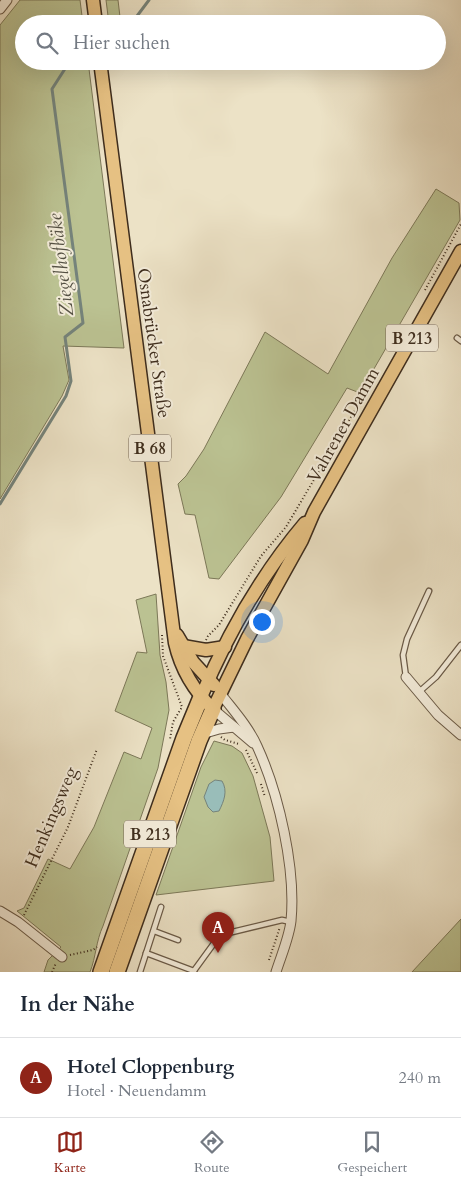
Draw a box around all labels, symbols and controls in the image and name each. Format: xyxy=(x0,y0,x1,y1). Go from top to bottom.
search box xyxy=(15,15,446,70)
icon: search xyxy=(33,29,61,57)
text: Hier suchen xyxy=(73,30,170,56)
water label: Ziegelhofbäke xyxy=(42,211,80,318)
street label: Osnabrücker Straße xyxy=(131,267,176,420)
road number: B 213 xyxy=(386,324,438,352)
street label: Vahrener Damm xyxy=(301,362,386,487)
road number: B 68 xyxy=(129,434,171,462)
your location xyxy=(249,609,275,635)
street label: Henkingsweg xyxy=(19,762,84,871)
road number: B 213 xyxy=(124,821,176,848)
pin: A xyxy=(202,912,234,953)
text: In der Nähe xyxy=(20,990,135,1019)
text: Hotel Cloppenburg xyxy=(67,1054,234,1080)
text: A xyxy=(30,1067,42,1089)
text: 240 m xyxy=(399,1067,441,1089)
text: Hotel · Neuendamm xyxy=(67,1080,207,1102)
tab: Karte xyxy=(54,1128,86,1177)
tab: Route xyxy=(194,1128,230,1177)
tab: Gespeichert xyxy=(337,1128,407,1177)

